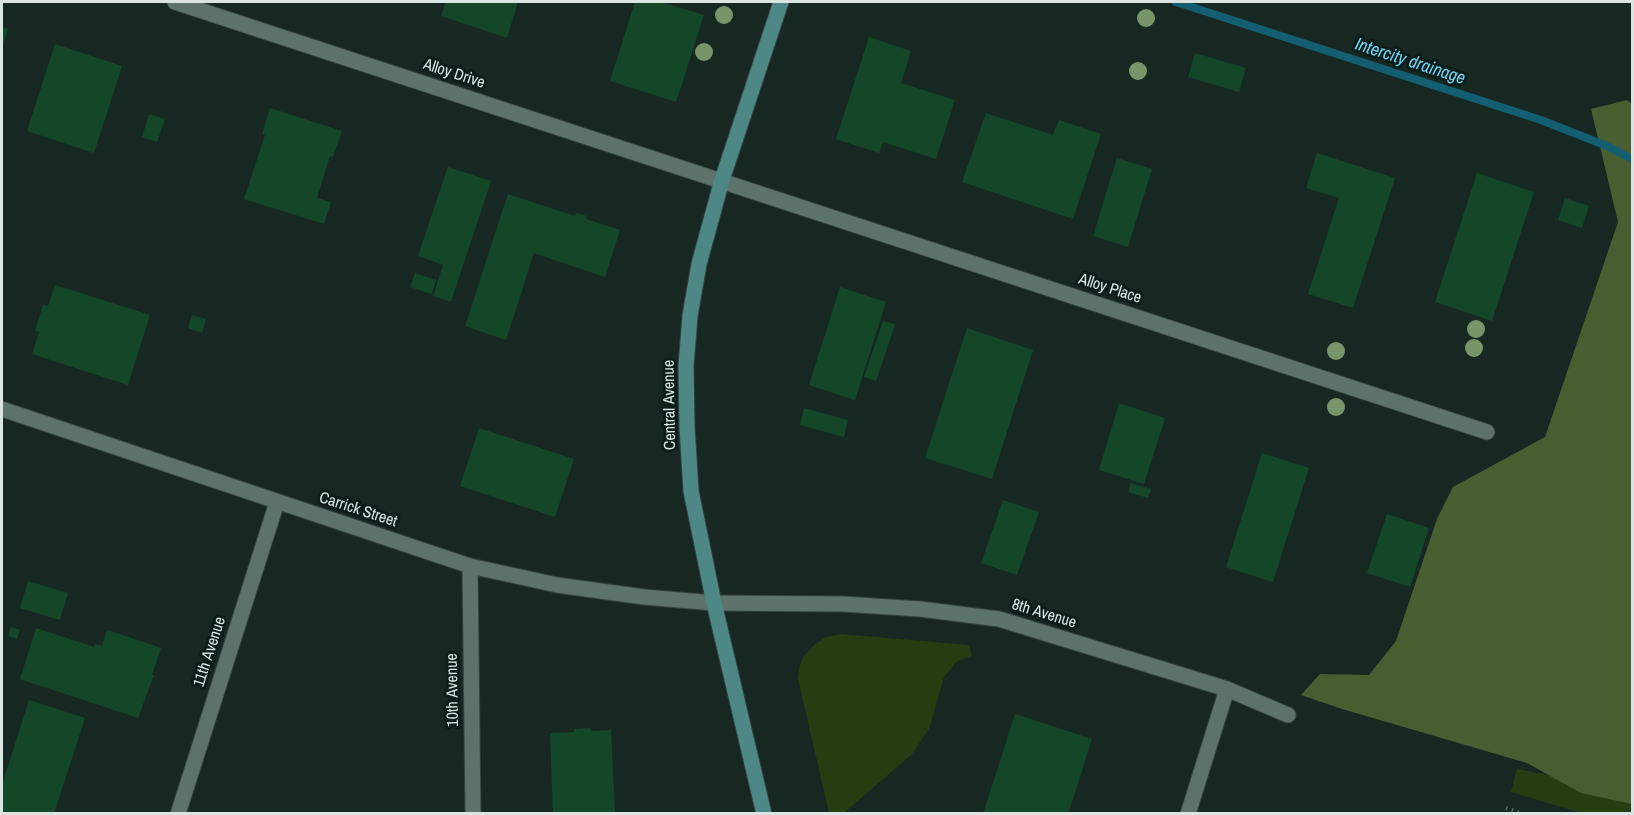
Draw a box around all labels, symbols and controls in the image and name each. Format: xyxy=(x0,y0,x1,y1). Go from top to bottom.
water label: Intercity drainage xyxy=(1352,34,1468,90)
street label: Alloy Drive xyxy=(421,55,487,93)
street label: Alloy Place xyxy=(1076,270,1144,308)
street label: Central Avenue xyxy=(660,360,680,450)
street label: Carrick Street xyxy=(317,488,399,532)
street label: 8th Avenue xyxy=(1010,595,1078,633)
street label: 11th Avenue xyxy=(190,615,230,689)
street label: 10th Avenue xyxy=(443,653,463,727)

